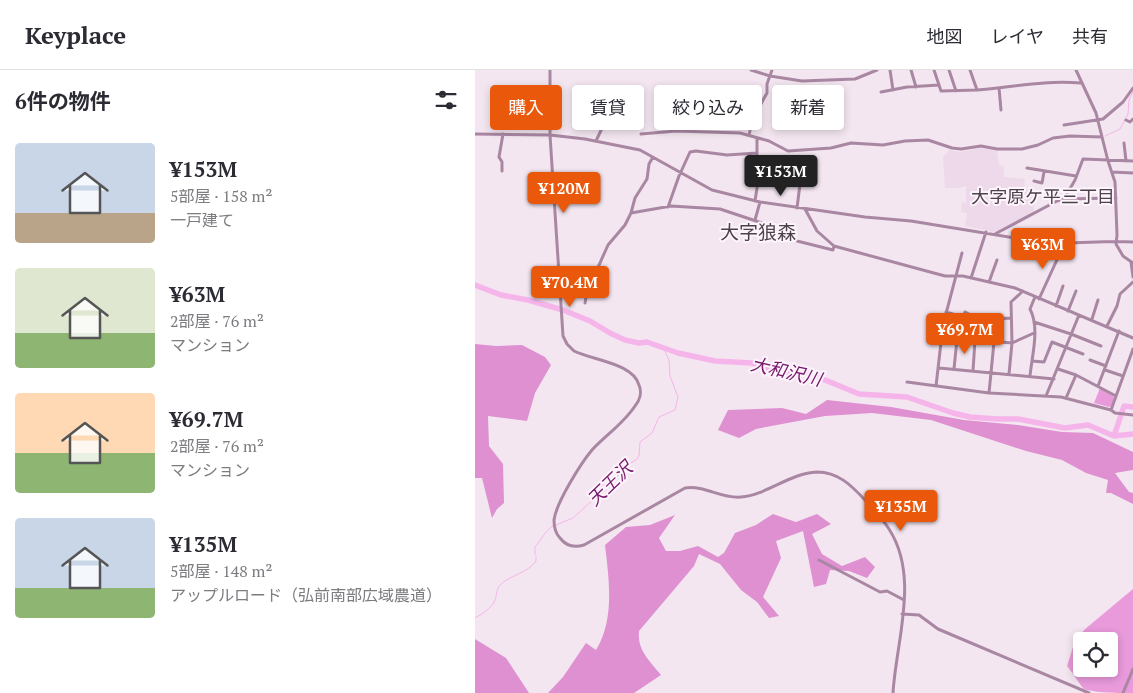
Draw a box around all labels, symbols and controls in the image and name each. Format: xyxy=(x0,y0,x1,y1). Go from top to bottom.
text: Keyplace xyxy=(25,19,126,51)
text: 地図 xyxy=(927,24,963,48)
text: レイヤ xyxy=(991,24,1044,48)
text: 共有 xyxy=(1072,24,1108,48)
chip: 購入 xyxy=(490,85,562,130)
chip: 賃貸 xyxy=(572,85,644,130)
chip: 絞り込み xyxy=(654,85,762,130)
chip: 新着 xyxy=(772,85,844,130)
icon: filters xyxy=(432,86,460,114)
text: 6件の物件 xyxy=(15,87,111,115)
pin: ¥153M xyxy=(746,154,816,197)
text: ¥153M xyxy=(170,155,237,183)
text: ¥153M xyxy=(755,160,807,182)
icon: home xyxy=(55,163,115,223)
pin: ¥120M xyxy=(529,172,599,214)
text: ¥120M xyxy=(538,177,590,199)
district label: 大字原ケ平三丁目 xyxy=(971,184,1115,208)
text: 5部屋 · 158 m² xyxy=(170,185,272,207)
text: 一戸建て xyxy=(170,209,234,231)
district label: 大字狼森 xyxy=(720,219,796,244)
pin: ¥63M xyxy=(1013,228,1073,270)
text: ¥63M xyxy=(1022,233,1064,255)
pin: ¥70.4M xyxy=(529,266,611,308)
text: ¥70.4M xyxy=(542,271,598,293)
text: ¥63M xyxy=(170,280,225,308)
icon: home xyxy=(55,288,115,348)
text: 2部屋 · 76 m² xyxy=(170,310,264,332)
pin: ¥69.7M xyxy=(924,312,1006,355)
text: ¥69.7M xyxy=(937,318,993,340)
text: マンション xyxy=(170,334,250,356)
water label: 大和沢川 xyxy=(748,351,826,391)
text: ¥69.7M xyxy=(170,405,243,433)
icon: home xyxy=(55,413,115,473)
text: 2部屋 · 76 m² xyxy=(170,435,264,457)
water label: 天王沢 xyxy=(582,455,639,511)
text: マンション xyxy=(170,459,250,481)
pin: ¥135M xyxy=(866,490,936,532)
text: ¥135M xyxy=(875,495,927,517)
text: ¥135M xyxy=(170,530,237,558)
icon: home xyxy=(55,538,115,598)
text: 5部屋 · 148 m² xyxy=(170,560,272,582)
text: アップルロード（弘前南部広域農道） xyxy=(170,584,442,606)
map controls xyxy=(1073,632,1118,677)
button: locate xyxy=(1073,632,1118,677)

